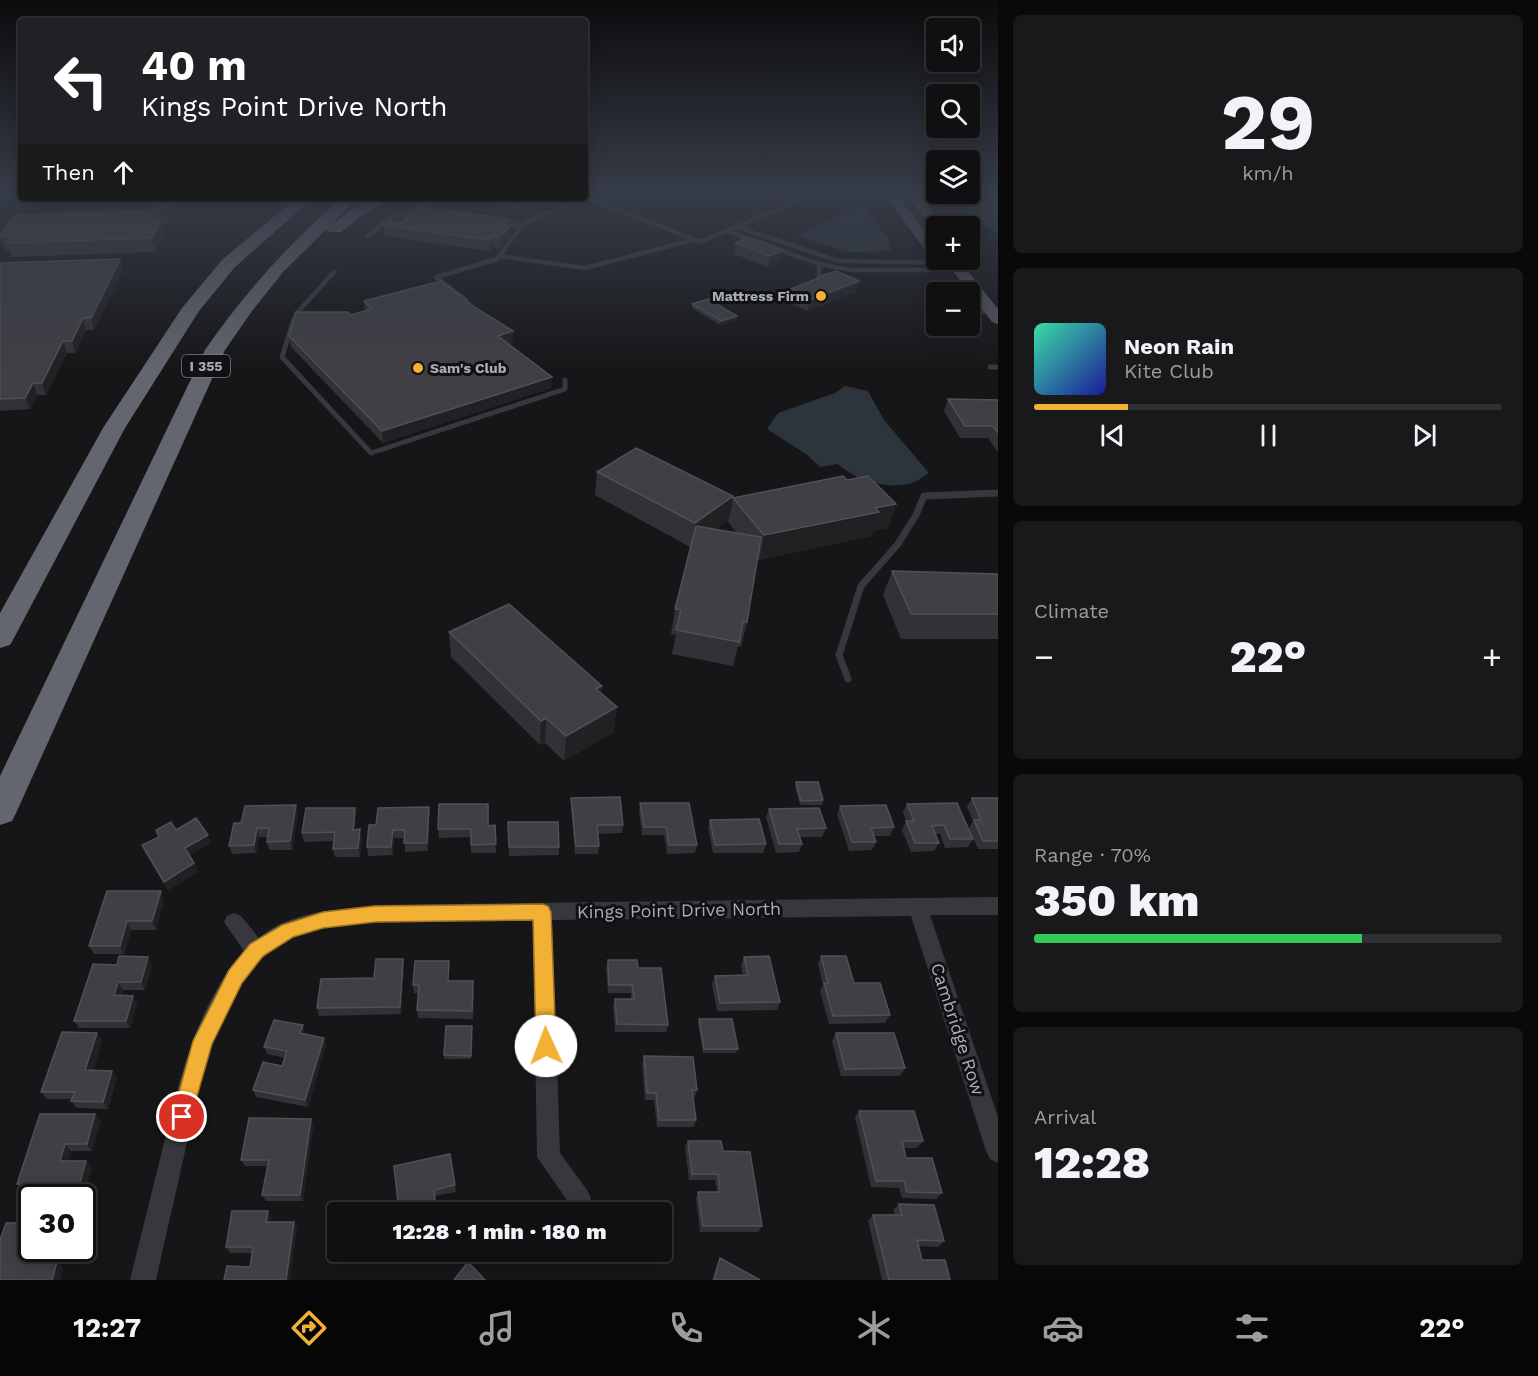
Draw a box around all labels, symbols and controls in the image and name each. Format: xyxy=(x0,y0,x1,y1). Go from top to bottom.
map controls xyxy=(926,18,980,336)
button: sound xyxy=(926,18,980,72)
text: 40 m xyxy=(141,41,247,90)
icon: left xyxy=(42,42,120,120)
text: 29 xyxy=(1221,76,1315,168)
button: search xyxy=(926,84,980,138)
text: Kings Point Drive North xyxy=(141,91,447,123)
button: layers xyxy=(926,150,980,204)
icon: ahead xyxy=(107,156,140,189)
text: Then xyxy=(42,160,95,185)
text: km/h xyxy=(1242,161,1294,185)
button: + xyxy=(926,216,980,270)
button: − xyxy=(926,282,980,336)
place label: Mattress Firm xyxy=(712,288,809,304)
marker: Mattress Firm xyxy=(814,289,828,303)
text: Neon Rain xyxy=(1124,334,1234,359)
road number: I 355 xyxy=(182,355,230,377)
text: Kite Club xyxy=(1124,359,1214,383)
place label: Sam's Club xyxy=(430,360,507,376)
marker: Sam's Club xyxy=(411,361,425,375)
icon: previous xyxy=(1096,419,1129,452)
icon: pause xyxy=(1252,419,1285,452)
icon: next xyxy=(1408,419,1441,452)
text: Climate xyxy=(1034,599,1109,623)
text: 22° xyxy=(1230,630,1306,683)
text: − xyxy=(1034,637,1054,676)
text: + xyxy=(1482,637,1502,676)
text: Range · 70% xyxy=(1034,843,1151,867)
text: 350 km xyxy=(1034,874,1199,927)
street label: Kings Point Drive North xyxy=(577,898,781,922)
street label: Cambridge Row xyxy=(927,960,989,1098)
position arrow xyxy=(514,1014,578,1078)
pin xyxy=(156,1091,207,1142)
icon: arrive xyxy=(165,1100,198,1133)
text: Arrival xyxy=(1034,1105,1096,1129)
text: 12:28 xyxy=(1034,1136,1150,1189)
speed limit sign: 30 xyxy=(18,1184,96,1262)
text: 12:28 · 1 min · 180 m xyxy=(392,1219,607,1244)
icon: directions xyxy=(288,1307,330,1349)
icon: music xyxy=(476,1307,518,1349)
icon: phone xyxy=(665,1307,707,1349)
icon: climate xyxy=(853,1307,895,1349)
icon: car xyxy=(1042,1307,1084,1349)
icon: filters xyxy=(1231,1307,1273,1349)
text: 12:27 xyxy=(73,1312,141,1344)
text: 22° xyxy=(1419,1312,1465,1344)

